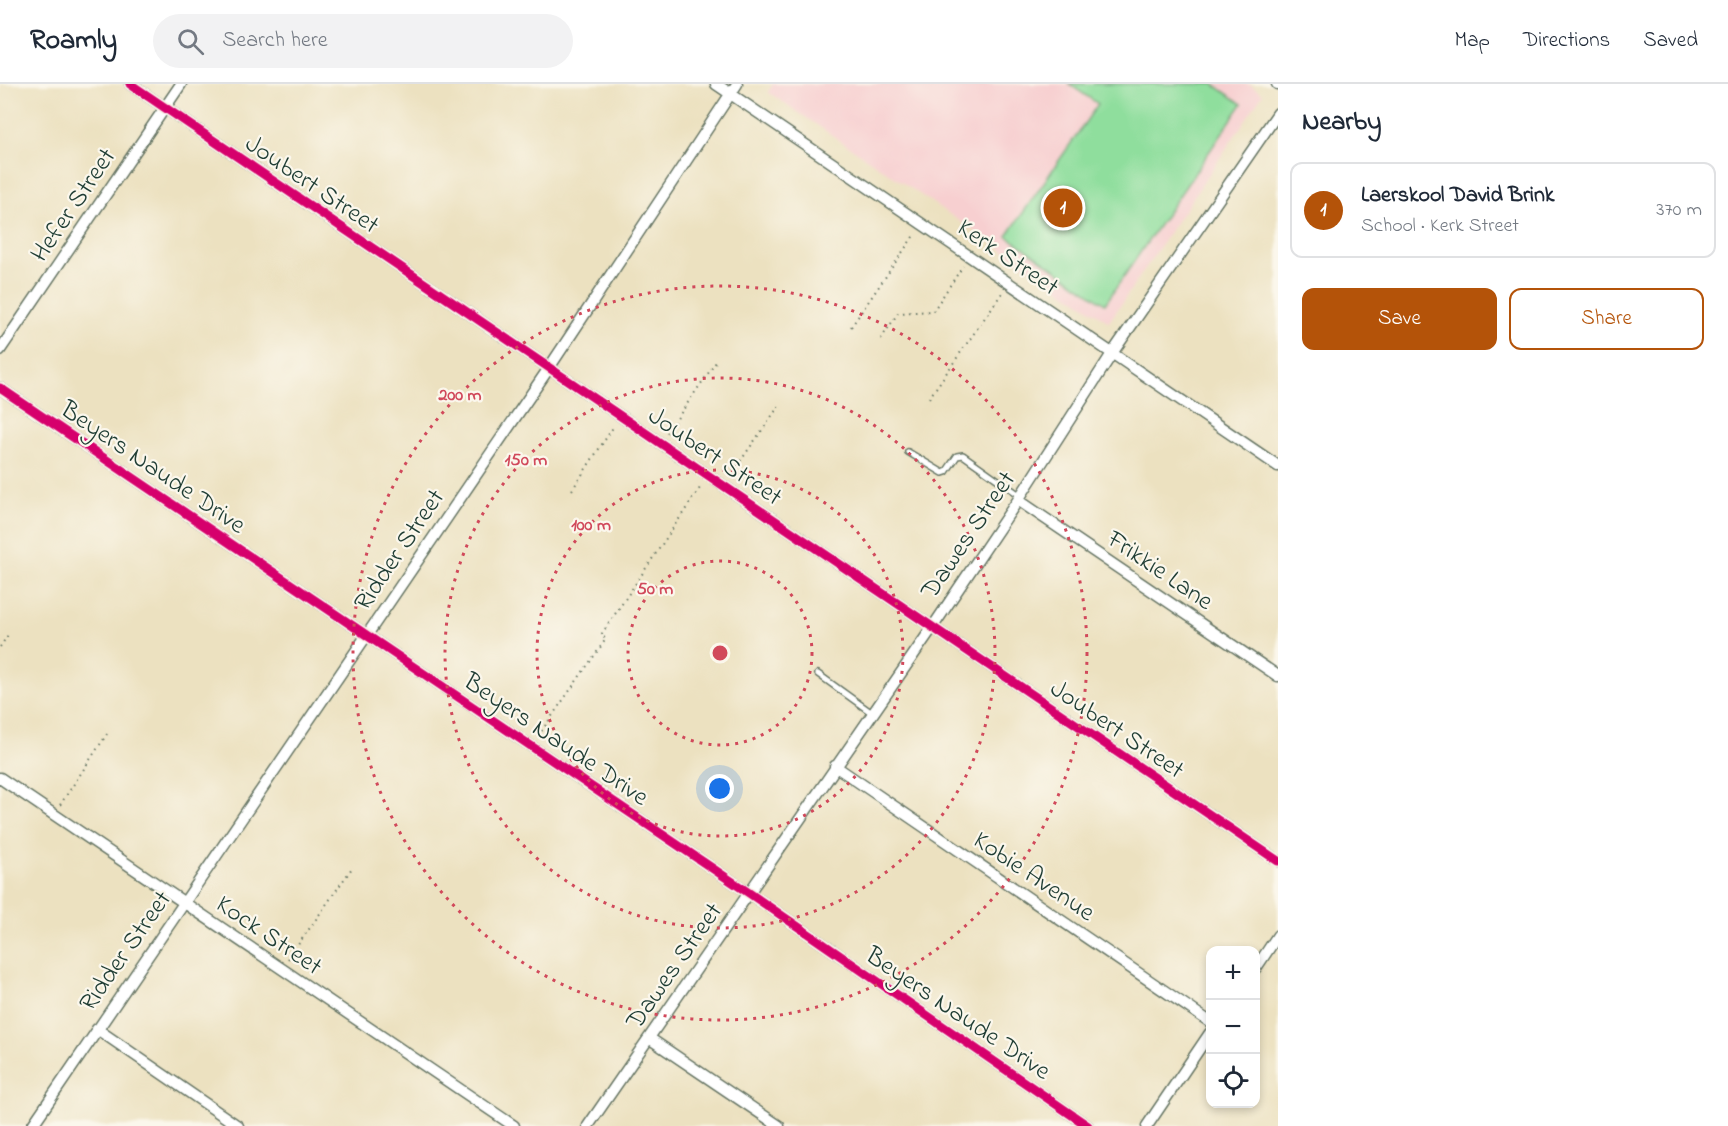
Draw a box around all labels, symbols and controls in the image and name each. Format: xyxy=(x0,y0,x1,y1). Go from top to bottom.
search box xyxy=(153,14,573,68)
text: Roamly xyxy=(30,21,117,62)
icon: search xyxy=(174,25,207,58)
text: Search here xyxy=(222,25,328,57)
text: Map xyxy=(1454,26,1490,56)
text: Directions xyxy=(1523,26,1610,56)
text: Saved xyxy=(1643,26,1698,56)
text: Nearby xyxy=(1302,104,1381,142)
street label: Joubert Street xyxy=(236,126,386,245)
street label: Hefer Street xyxy=(22,141,127,270)
text: Laerskool David Brink xyxy=(1361,180,1554,212)
pin: 1 xyxy=(1044,186,1082,230)
text: 1 xyxy=(1320,196,1327,225)
text: 370 m xyxy=(1656,196,1702,225)
street label: Kerk Street xyxy=(949,210,1066,307)
text: School · Kerk Street xyxy=(1361,212,1519,241)
button: Save xyxy=(1302,288,1497,350)
button: Share xyxy=(1509,288,1704,350)
text: 200 m xyxy=(438,383,482,409)
street label: Beyers Naude Drive xyxy=(51,392,253,545)
street label: Joubert Street xyxy=(639,398,789,517)
text: 150 m xyxy=(505,448,547,474)
street label: Dawes Street xyxy=(912,464,1027,608)
street label: Ridder Street xyxy=(346,482,456,619)
text: 100 m xyxy=(571,513,611,539)
street label: Frikkie Lane xyxy=(1098,521,1220,621)
text: 50 m xyxy=(637,577,673,603)
centre of rings xyxy=(710,643,730,663)
street label: Beyers Naude Drive xyxy=(454,664,656,817)
street label: Joubert Street xyxy=(1041,671,1191,790)
your location xyxy=(705,774,734,803)
street label: Kobie Avenue xyxy=(965,823,1102,932)
street label: Ridder Street xyxy=(71,883,182,1020)
street label: Kock Street xyxy=(208,887,329,986)
street label: Dawes Street xyxy=(617,895,733,1039)
street label: Beyers Naude Drive xyxy=(856,938,1058,1091)
map controls xyxy=(1206,946,1260,1108)
button: + xyxy=(1206,946,1260,1000)
button: − xyxy=(1206,1000,1260,1054)
button: locate xyxy=(1206,1054,1260,1108)

